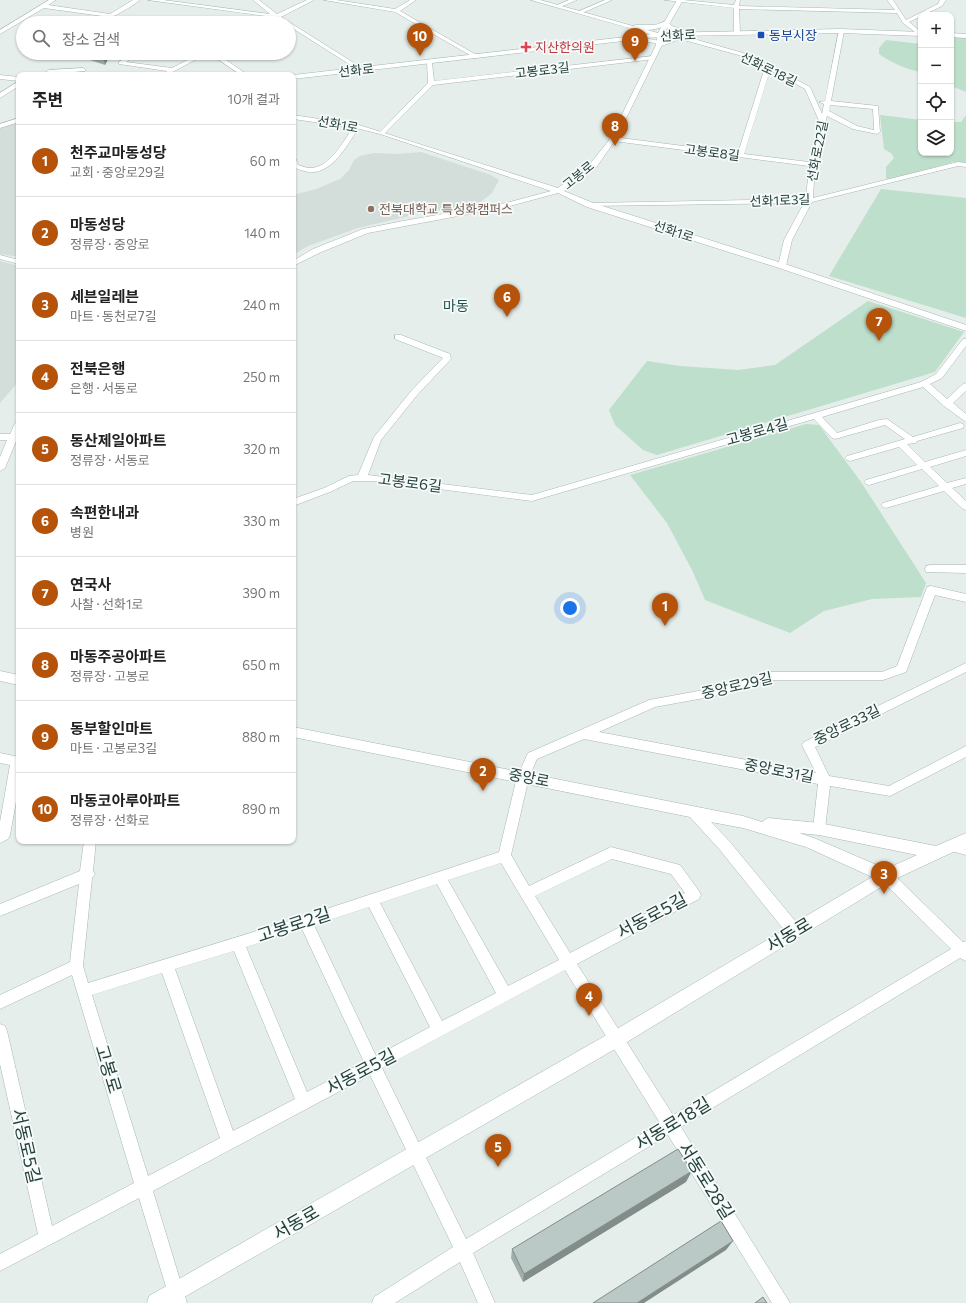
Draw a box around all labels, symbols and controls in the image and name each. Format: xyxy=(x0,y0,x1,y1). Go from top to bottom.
map controls xyxy=(918,12,954,156)
button: + xyxy=(918,12,954,48)
search box xyxy=(16,16,296,60)
pin: 10 xyxy=(407,23,433,56)
street label: 선화로 xyxy=(660,26,696,44)
icon: search xyxy=(30,27,52,49)
place label: 동부시장 xyxy=(769,27,817,43)
pin: 9 xyxy=(622,28,648,61)
text: 장소 검색 xyxy=(62,30,120,48)
marker: 동부시장 xyxy=(756,30,766,40)
place label: 지산한의원 xyxy=(535,39,595,55)
marker: 지산한의원 xyxy=(520,41,532,53)
street label: 선화로18길 xyxy=(738,48,800,90)
button: − xyxy=(918,48,954,84)
street label: 고봉로3길 xyxy=(514,59,570,81)
street label: 선화로 xyxy=(337,60,375,80)
button: locate xyxy=(918,84,954,120)
text: 주변 xyxy=(32,89,63,110)
text: 10개 결과 xyxy=(228,91,280,107)
street label: 선화1로 xyxy=(316,113,360,135)
pin: 8 xyxy=(602,113,628,146)
street label: 선화로22길 xyxy=(803,119,831,183)
button: layers xyxy=(918,120,954,156)
street label: 고봉로8길 xyxy=(683,141,741,163)
text: 천주교마동성당 xyxy=(70,143,167,161)
text: 1 xyxy=(42,153,48,169)
text: 60 m xyxy=(250,153,280,169)
street label: 고봉로 xyxy=(559,157,597,193)
text: 교회 · 중앙로29길 xyxy=(70,164,165,180)
street label: 선화1로3길 xyxy=(749,191,811,209)
place label: 전북대학교 특성화캠퍼스 xyxy=(379,201,513,217)
marker: 전북대학교 특성화캠퍼스 xyxy=(366,204,376,214)
text: 마동성당 xyxy=(70,215,125,233)
street label: 선화1로 xyxy=(652,217,696,245)
text: 2 xyxy=(41,225,49,241)
text: 140 m xyxy=(244,225,280,241)
text: 정류장 · 중앙로 xyxy=(70,236,150,252)
pin: 6 xyxy=(494,284,520,317)
text: 세븐일레븐 xyxy=(70,287,139,305)
text: 3 xyxy=(41,297,49,313)
text: 240 m xyxy=(243,297,280,313)
district label: 마동 xyxy=(443,297,469,314)
text: 마트 · 동천로7길 xyxy=(70,308,157,324)
pin: 7 xyxy=(866,308,892,341)
text: 전북은행 xyxy=(70,359,125,377)
text: 4 xyxy=(41,369,49,385)
text: 250 m xyxy=(243,369,280,385)
text: 은행 · 서동로 xyxy=(70,380,138,396)
street label: 고봉로4길 xyxy=(723,414,790,449)
text: 동산제일아파트 xyxy=(70,431,167,449)
text: 5 xyxy=(41,441,49,457)
text: 320 m xyxy=(243,441,280,457)
text: 정류장 · 서동로 xyxy=(70,452,150,468)
street label: 고봉로6길 xyxy=(377,469,443,495)
text: 속편한내과 xyxy=(70,503,139,521)
text: 6 xyxy=(41,513,49,529)
text: 330 m xyxy=(243,513,280,529)
text: 병원 xyxy=(70,524,94,540)
text: 연국사 xyxy=(70,575,111,593)
text: 7 xyxy=(41,585,49,601)
text: 390 m xyxy=(242,585,280,601)
pin: 1 xyxy=(652,593,678,626)
text: 사찰 · 선화1로 xyxy=(70,596,143,612)
your location xyxy=(560,598,580,618)
text: 마동주공아파트 xyxy=(70,647,167,665)
text: 8 xyxy=(41,657,49,673)
text: 650 m xyxy=(242,657,280,673)
text: 정류장 · 고봉로 xyxy=(70,668,150,684)
street label: 중앙로29길 xyxy=(699,668,774,702)
street label: 중앙로33길 xyxy=(810,700,883,748)
text: 동부할인마트 xyxy=(70,719,153,737)
text: 9 xyxy=(41,729,49,745)
text: 880 m xyxy=(242,729,280,745)
text: 마트 · 고봉로3길 xyxy=(70,740,157,756)
street label: 중앙로31길 xyxy=(743,754,815,786)
pin: 2 xyxy=(470,758,496,791)
street label: 중앙로 xyxy=(507,764,551,790)
text: 마동코아루아파트 xyxy=(70,791,180,809)
text: 10 xyxy=(38,801,52,817)
text: 890 m xyxy=(242,801,280,817)
text: 정류장 · 선화로 xyxy=(70,812,150,828)
pin: 3 xyxy=(871,861,897,894)
street label: 서동로5길 xyxy=(613,887,691,943)
street label: 고봉로2길 xyxy=(254,902,333,946)
street label: 서동로 xyxy=(762,912,815,956)
pin: 4 xyxy=(576,983,602,1016)
street label: 고봉로 xyxy=(91,1042,127,1096)
street label: 서동로5길 xyxy=(322,1043,400,1099)
street label: 서동로18길 xyxy=(630,1092,715,1154)
street label: 서동로5길 xyxy=(8,1106,46,1186)
pin: 5 xyxy=(485,1134,511,1167)
street label: 서동로28길 xyxy=(674,1138,739,1223)
street label: 서동로 xyxy=(268,1200,323,1244)

